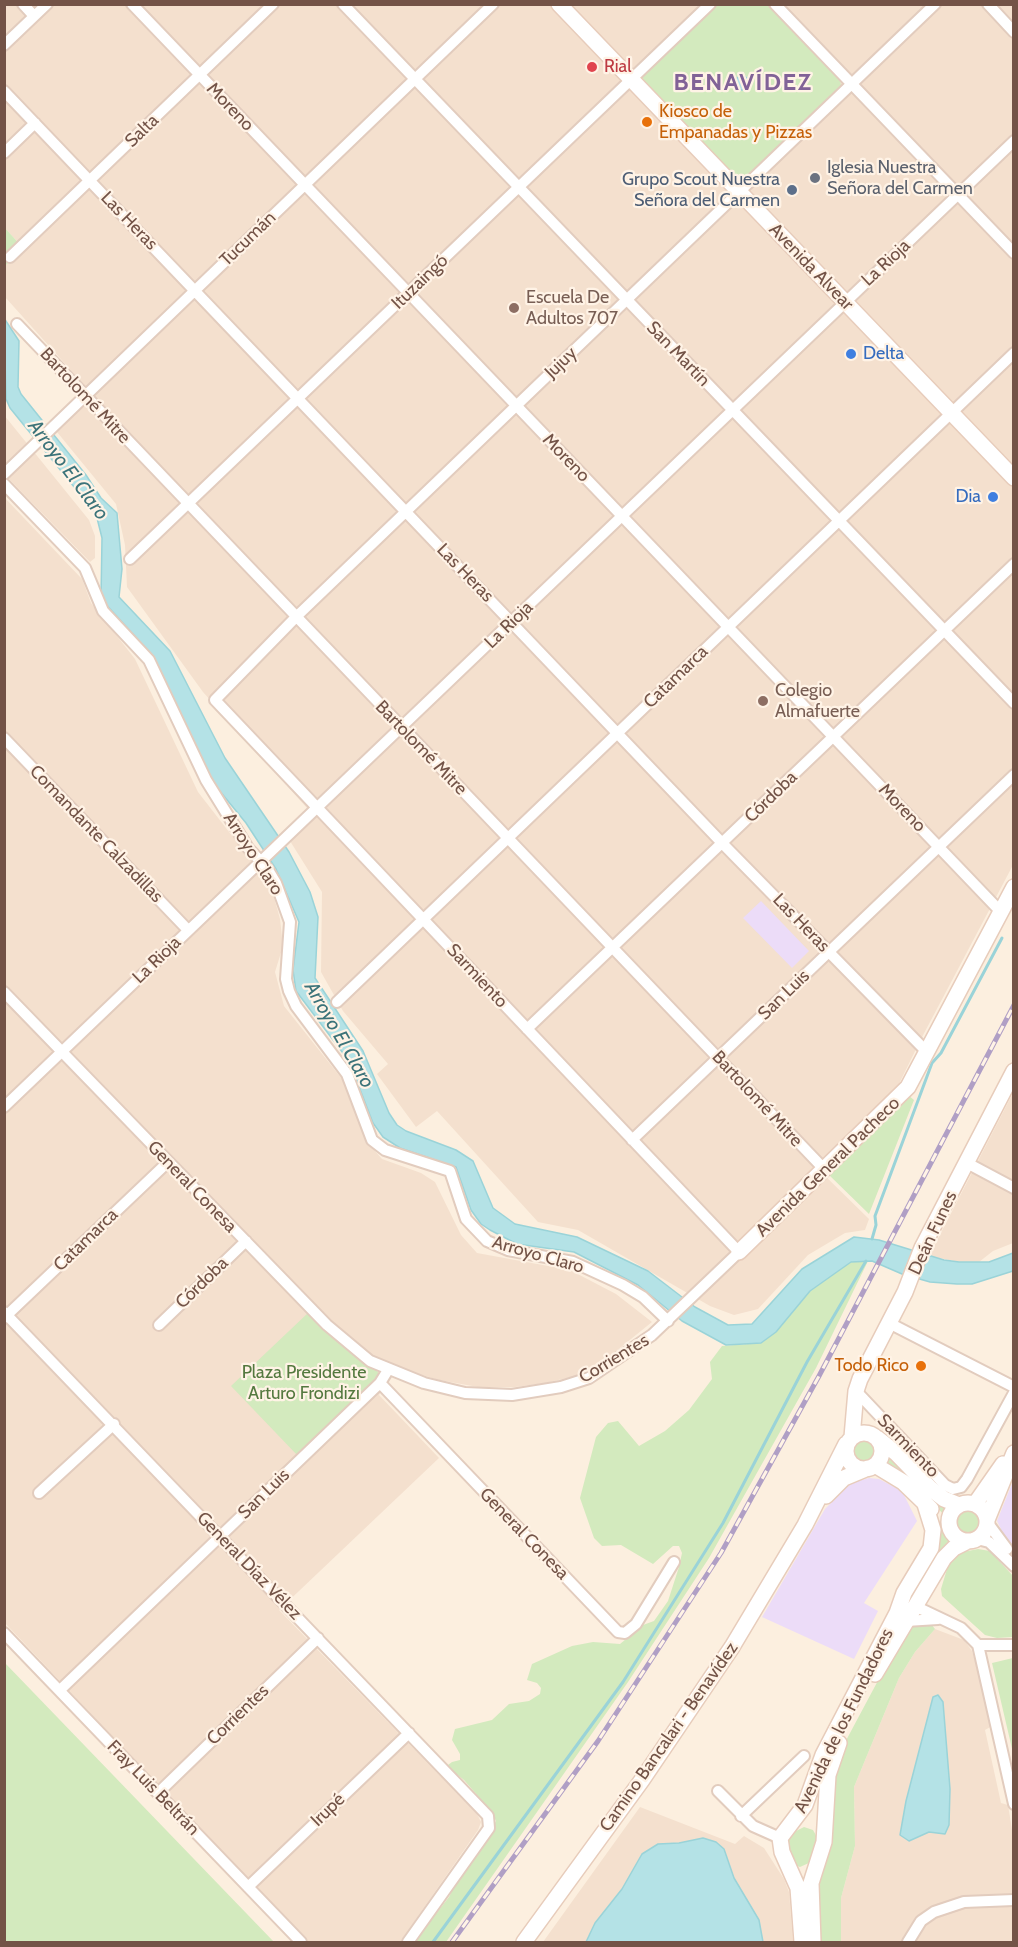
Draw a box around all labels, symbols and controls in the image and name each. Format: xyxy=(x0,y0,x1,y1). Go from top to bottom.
place label: Rial xyxy=(604,56,631,78)
marker: Rial xyxy=(585,60,599,74)
district label: BENAVÍDEZ xyxy=(674,69,812,97)
street label: Moreno xyxy=(202,78,258,136)
place label: Kiosco de Empanadas y Pizzas xyxy=(659,101,812,144)
street label: Salta xyxy=(121,110,163,152)
marker: Kiosco de Empanadas y Pizzas xyxy=(640,115,654,129)
place label: Iglesia Nuestra Señora del Carmen xyxy=(827,157,973,200)
place label: Grupo Scout Nuestra Señora del Carmen xyxy=(622,169,780,212)
marker: Iglesia Nuestra Señora del Carmen xyxy=(808,171,822,185)
marker: Grupo Scout Nuestra Señora del Carmen xyxy=(785,183,799,197)
street label: Las Heras xyxy=(96,187,162,255)
street label: Tucumán xyxy=(215,207,281,271)
street label: Avenida Alvear xyxy=(764,219,858,315)
street label: La Rioja xyxy=(857,235,915,291)
street label: Ituzaingó xyxy=(387,250,453,314)
place label: Escuela De Adultos 707 xyxy=(526,287,618,330)
marker: Escuela De Adultos 707 xyxy=(507,301,521,315)
street label: San Martín xyxy=(642,317,714,391)
street label: Jujuy xyxy=(540,343,582,383)
place label: Delta xyxy=(863,343,904,365)
street label: Bartolomé Mitre xyxy=(35,344,135,448)
marker: Delta xyxy=(844,347,858,361)
water label: Arroyo El Claro xyxy=(23,415,113,525)
street label: Moreno xyxy=(538,429,594,487)
place label: Dia xyxy=(956,486,981,508)
marker: Dia xyxy=(986,490,1000,504)
street label: Las Heras xyxy=(432,539,498,607)
street label: La Rioja xyxy=(480,597,538,653)
street label: Catamarca xyxy=(639,641,713,713)
place label: Colegio Almafuerte xyxy=(775,680,860,722)
marker: Colegio Almafuerte xyxy=(756,694,770,708)
street label: Bartolomé Mitre xyxy=(370,696,472,800)
street label: Comandante Calzadillas xyxy=(25,761,167,907)
street label: Córdoba xyxy=(740,767,802,827)
street label: Moreno xyxy=(874,779,930,837)
street label: Arroyo Claro xyxy=(218,809,288,899)
street label: Las Heras xyxy=(768,889,834,957)
street label: La Rioja xyxy=(128,932,186,988)
street label: Sarmiento xyxy=(442,940,512,1012)
street label: San Luis xyxy=(754,965,814,1025)
water label: Arroyo El Claro xyxy=(299,977,379,1093)
street label: Bartolomé Mitre xyxy=(707,1047,807,1151)
street label: Avenida General Pacheco xyxy=(752,1093,904,1241)
street label: General Conesa xyxy=(143,1137,241,1237)
street label: Deán Funes xyxy=(904,1188,962,1278)
street label: Catamarca xyxy=(49,1204,123,1276)
street label: Arroyo Claro xyxy=(490,1232,586,1278)
street label: Córdoba xyxy=(171,1253,233,1313)
street label: Corrientes xyxy=(575,1330,653,1388)
place label: Todo Rico xyxy=(834,1355,909,1377)
marker: Todo Rico xyxy=(914,1359,928,1373)
park label: Plaza Presidente Arturo Frondizi xyxy=(242,1362,366,1404)
street label: Sarmiento xyxy=(873,1410,943,1482)
street label: San Luis xyxy=(234,1464,294,1524)
street label: General Conesa xyxy=(475,1484,573,1584)
street label: General Díaz Vélez xyxy=(192,1507,306,1625)
street label: Avenida de los Fundadores xyxy=(790,1625,898,1817)
street label: Camino Bancalari - Benavídez xyxy=(595,1638,743,1836)
street label: Corrientes xyxy=(203,1680,273,1750)
street label: Fray Luis Beltrán xyxy=(102,1736,204,1840)
street label: Irupé xyxy=(307,1789,349,1831)

